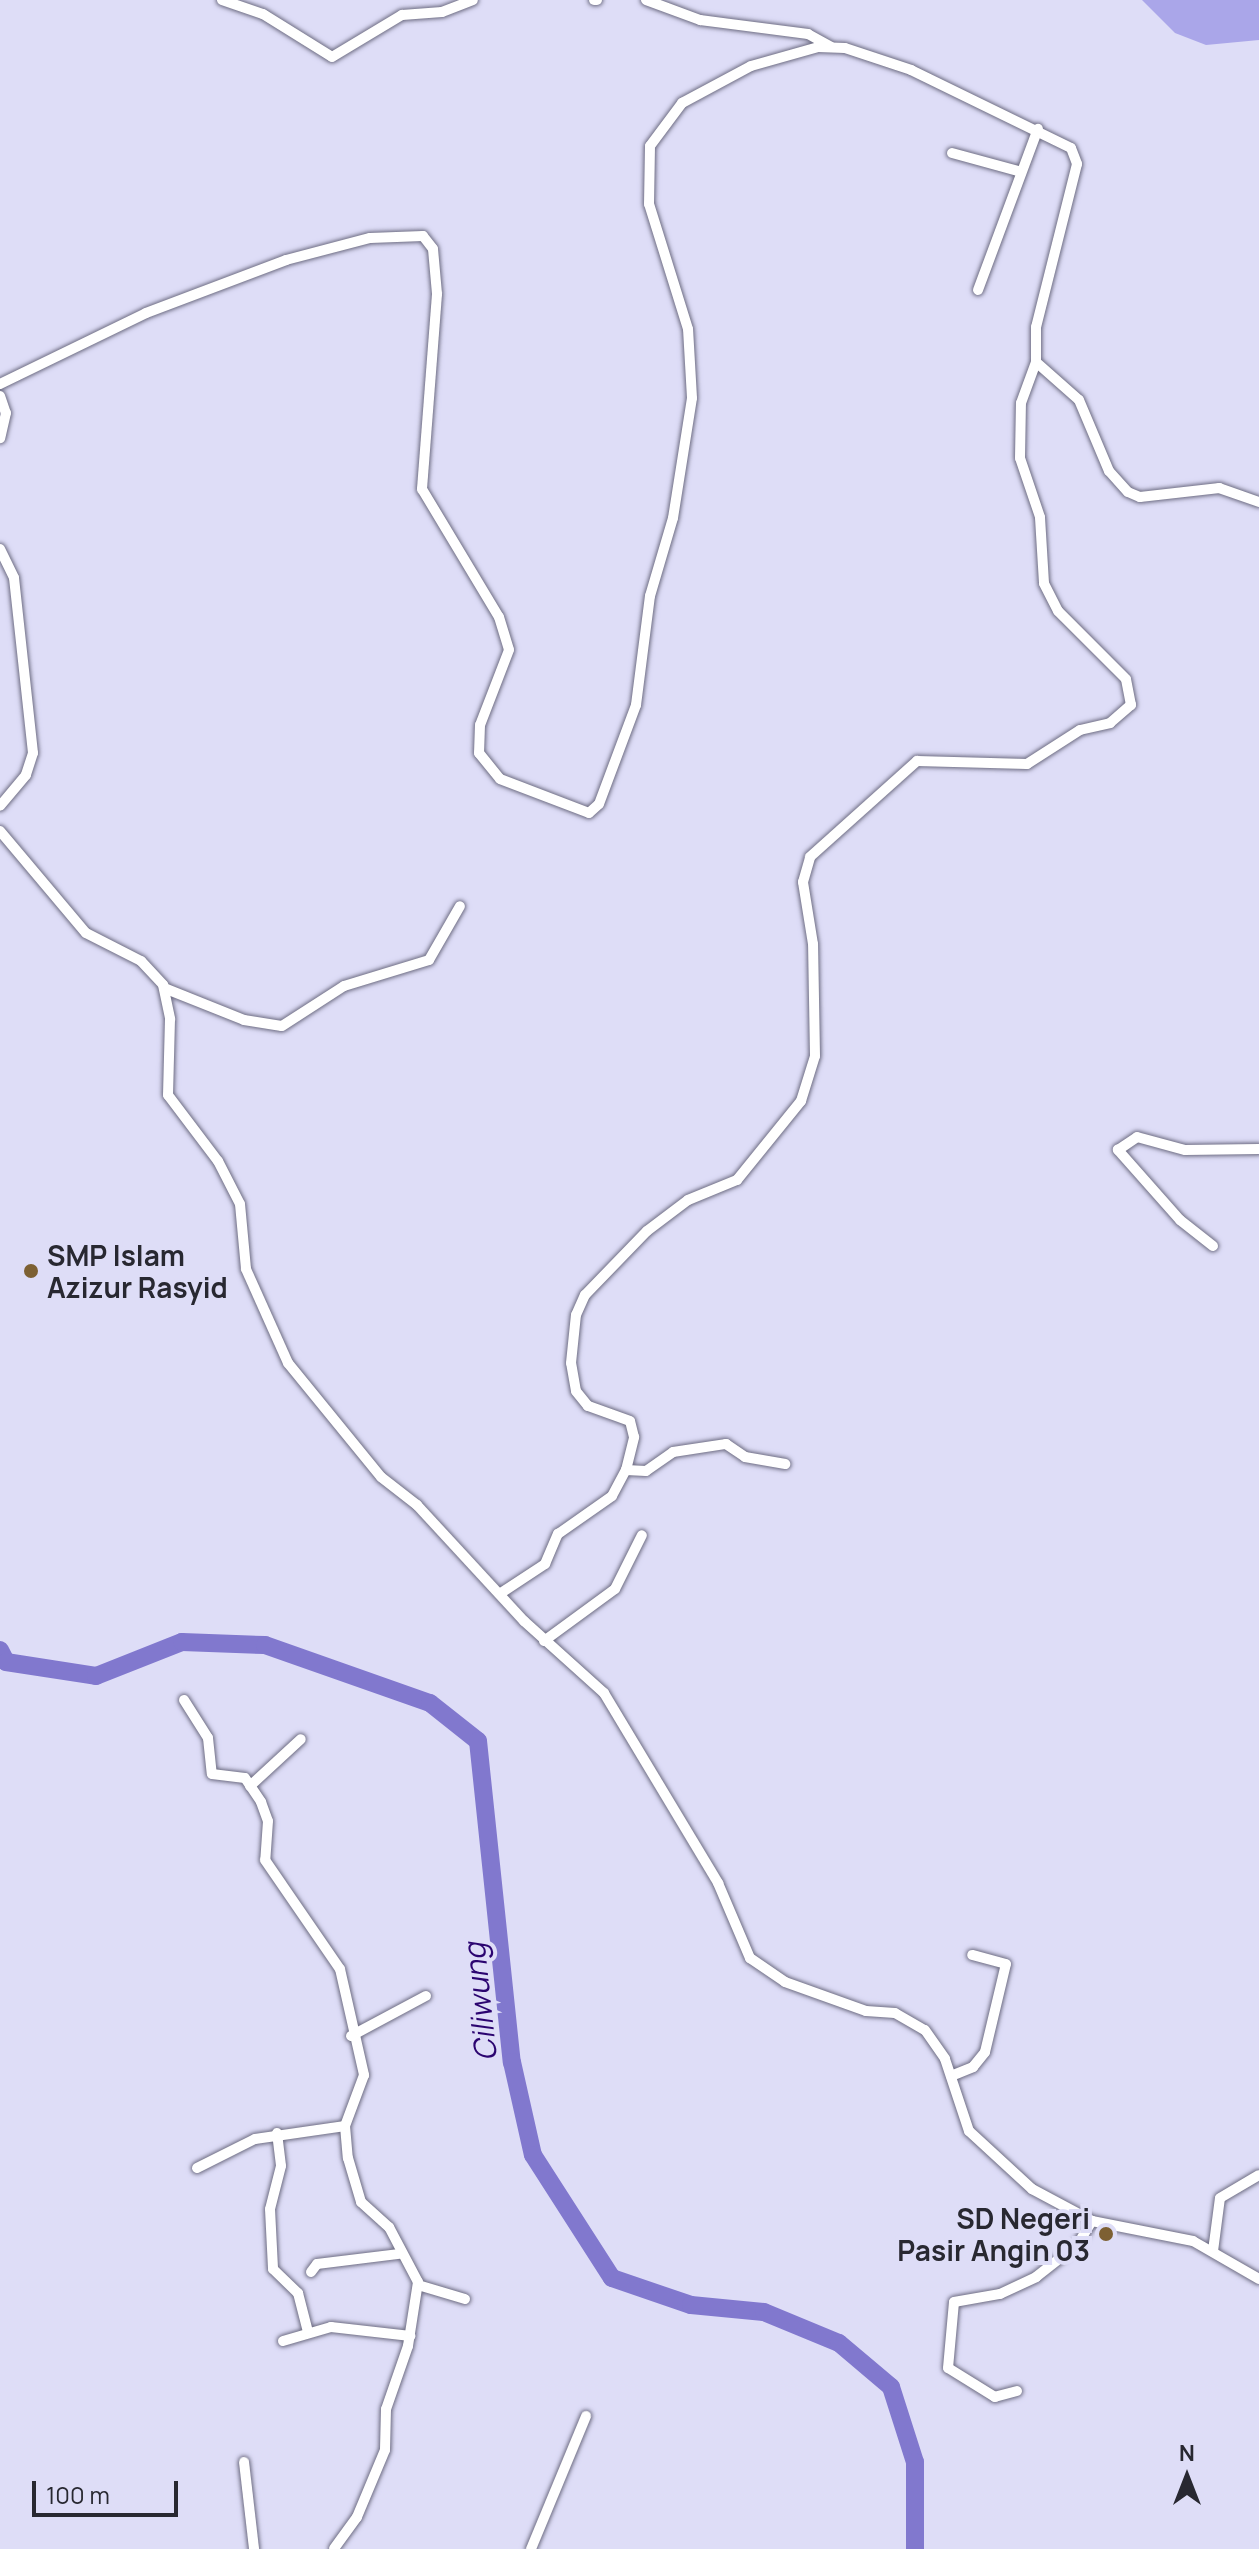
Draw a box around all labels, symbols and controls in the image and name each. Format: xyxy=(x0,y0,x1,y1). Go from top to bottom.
place label: SMP Islam Azizur Rasyid xyxy=(47,1238,228,1304)
marker: SMP Islam Azizur Rasyid xyxy=(22,1262,40,1280)
water label: Ciliwung xyxy=(456,1941,504,2063)
place label: SD Negeri Pasir Angin 03 xyxy=(897,2201,1090,2267)
marker: SD Negeri Pasir Angin 03 xyxy=(1097,2225,1115,2243)
north arrow xyxy=(1147,2437,1227,2517)
text: N xyxy=(1179,2438,1195,2468)
scale bar xyxy=(36,2465,182,2515)
text: 100 m xyxy=(46,2478,110,2511)

